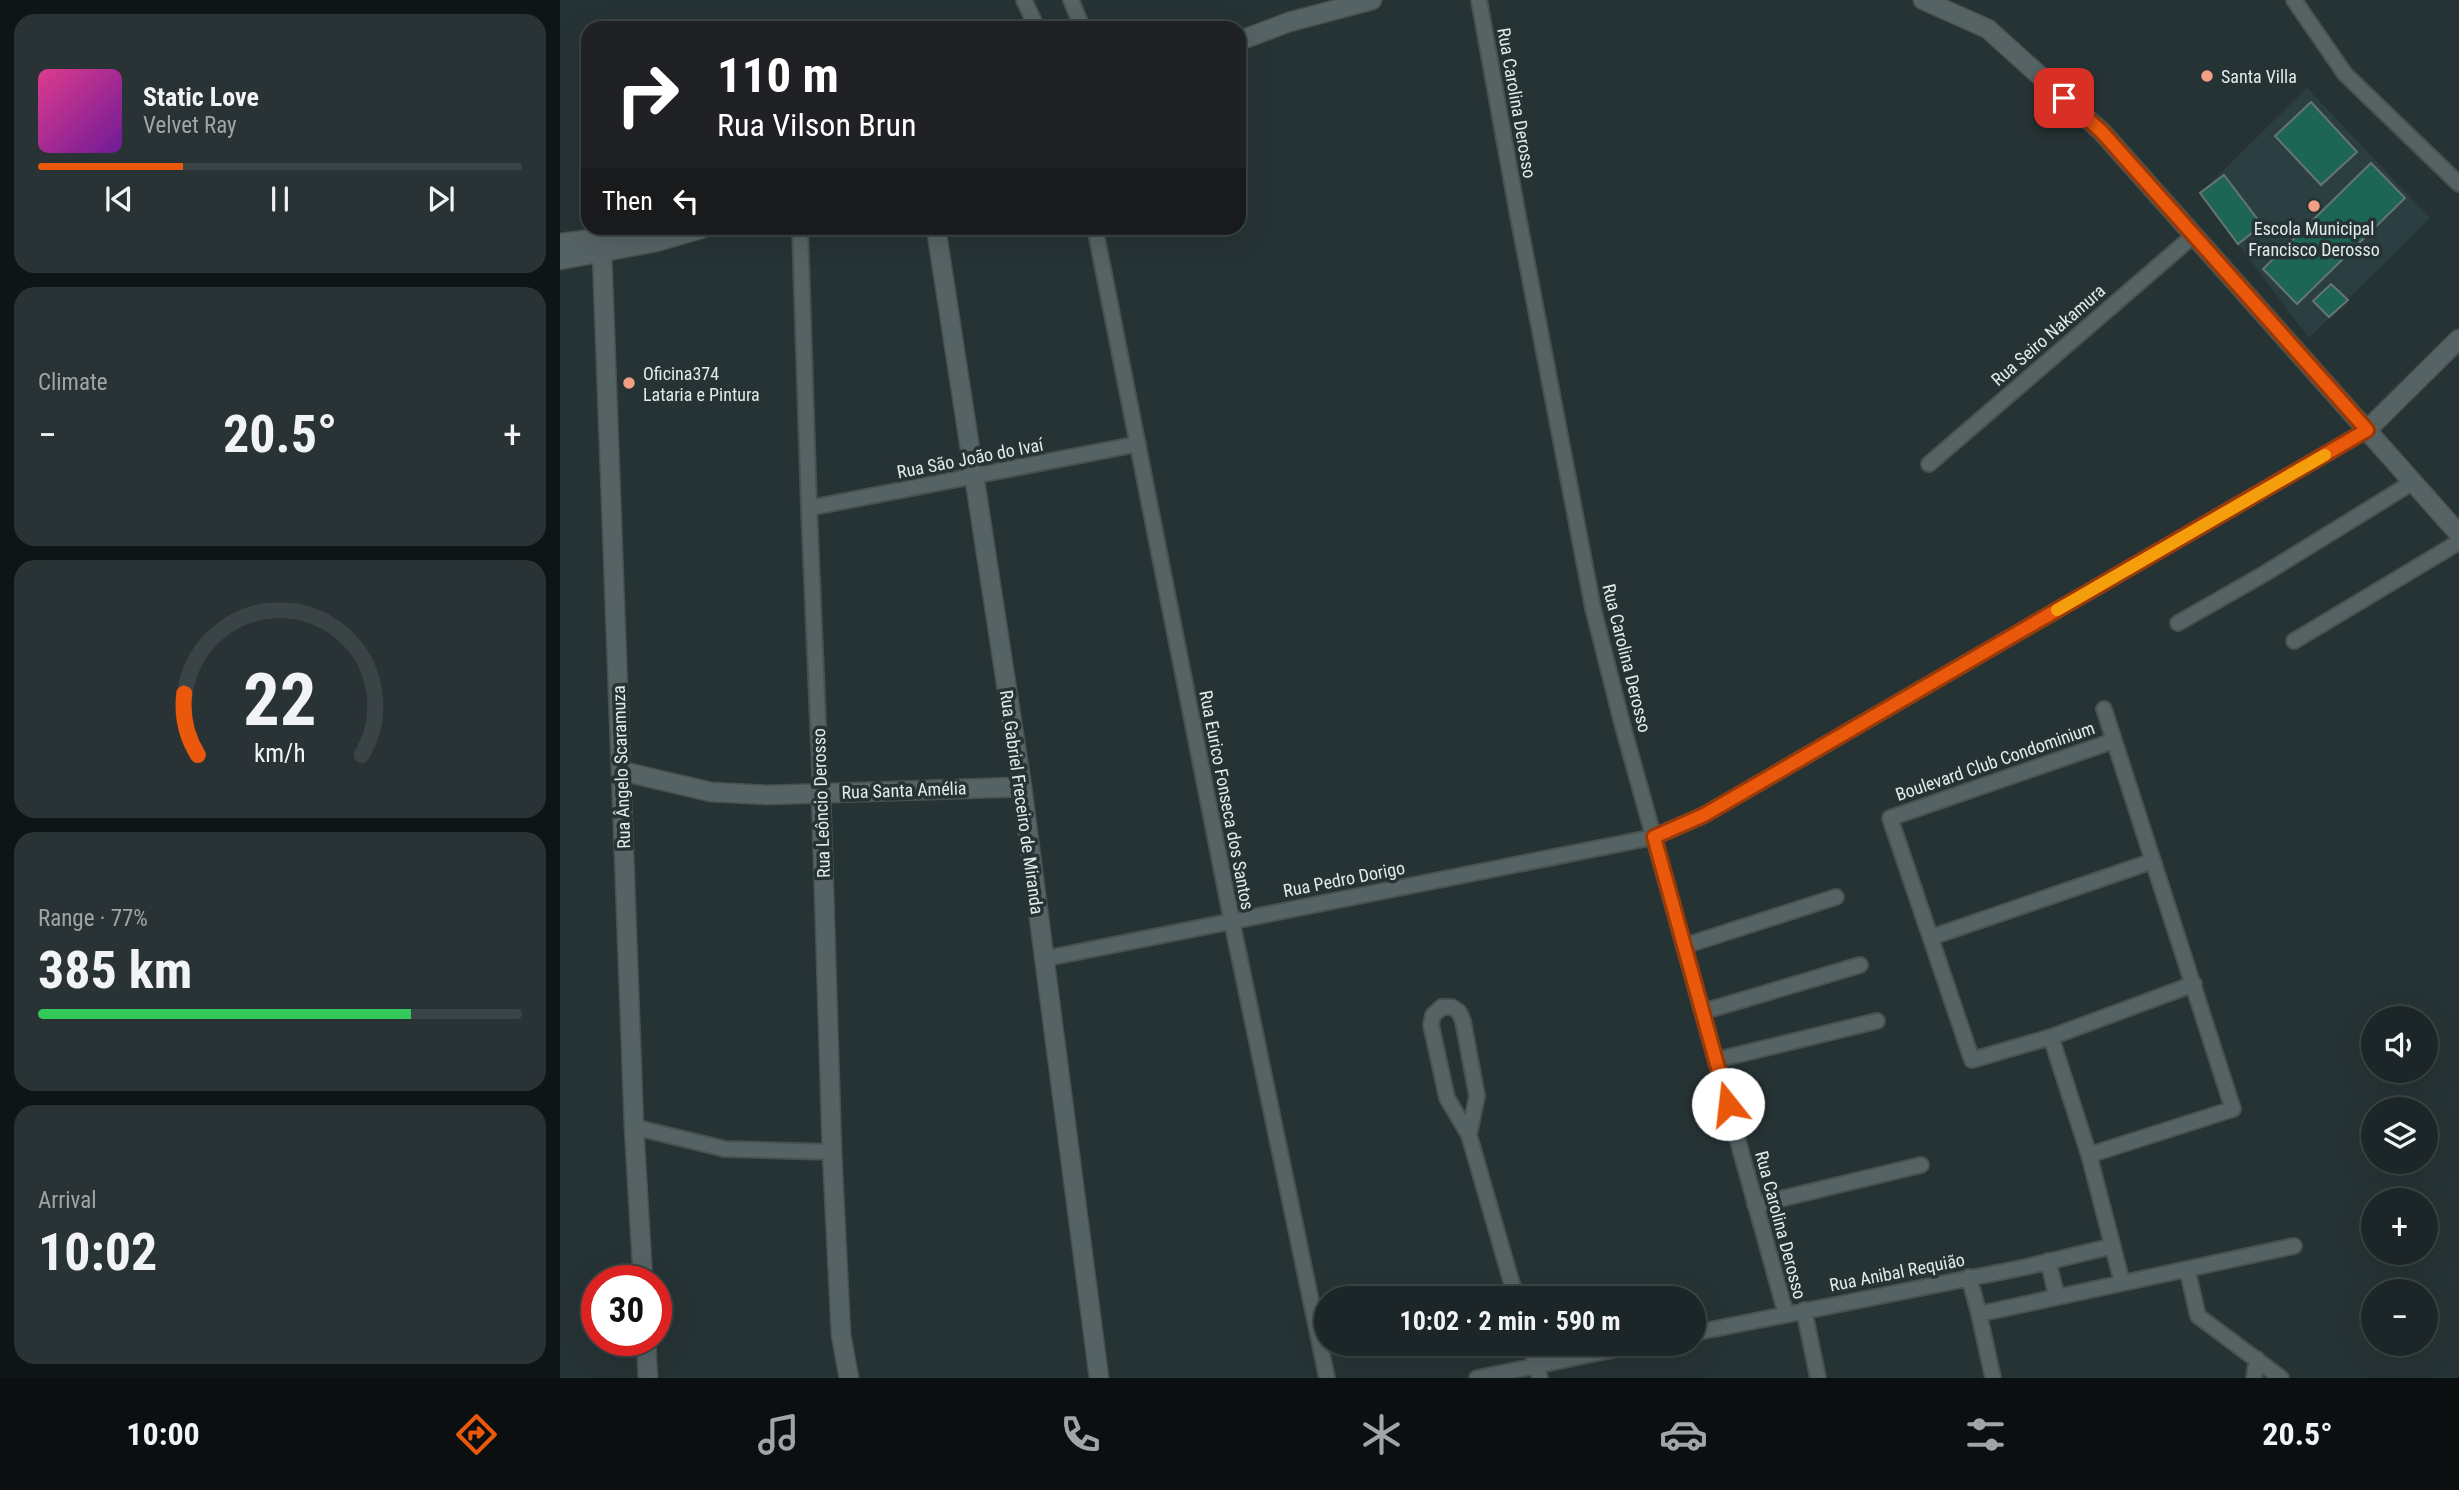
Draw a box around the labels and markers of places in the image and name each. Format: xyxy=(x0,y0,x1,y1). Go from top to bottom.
place label: Santa Villa xyxy=(2221,66,2297,87)
pin xyxy=(2034,68,2094,128)
marker: Santa Villa xyxy=(2199,68,2215,84)
marker: Escola Municipal Francisco Derosso xyxy=(2306,198,2322,214)
place label: Escola Municipal Francisco Derosso xyxy=(2248,218,2380,260)
place label: Oficina374 Lataria e Pintura xyxy=(643,363,760,405)
marker: Oficina374 Lataria e Pintura xyxy=(621,375,637,391)

